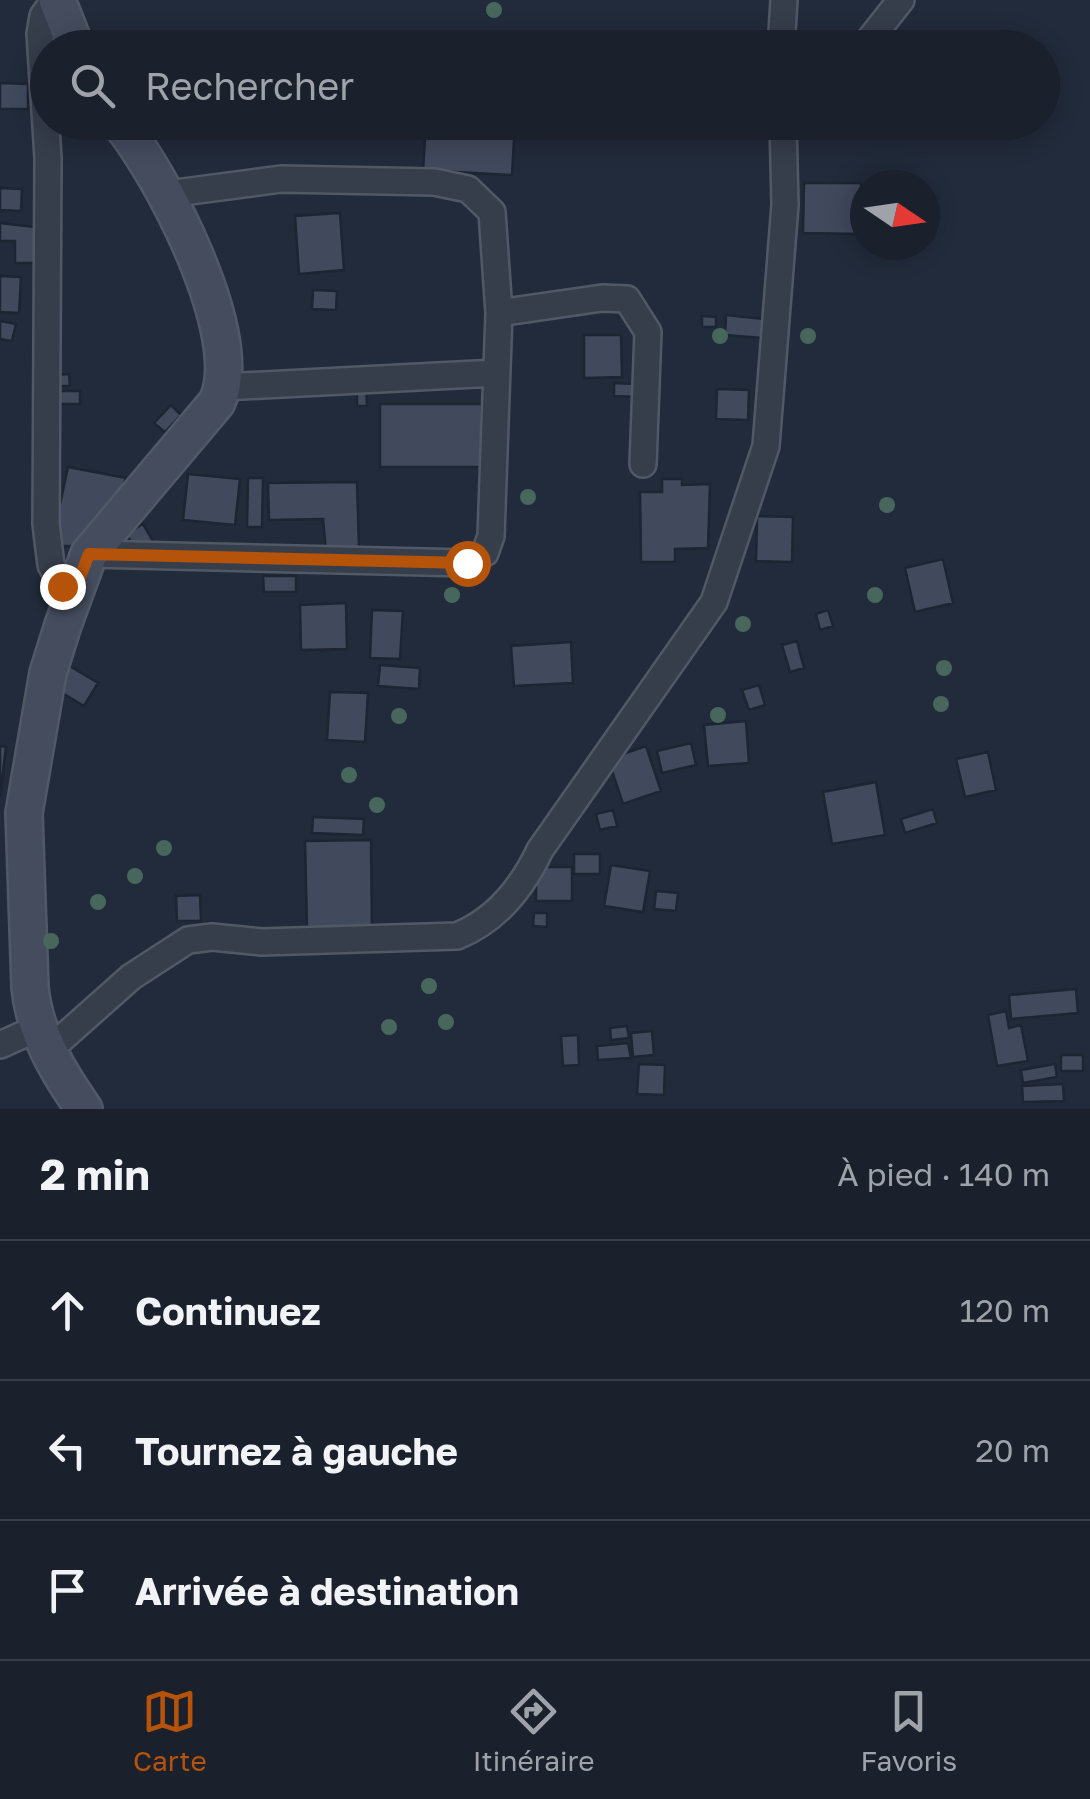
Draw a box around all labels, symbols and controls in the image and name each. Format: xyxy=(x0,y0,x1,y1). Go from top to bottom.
search box xyxy=(30,30,1060,140)
icon: search xyxy=(65,58,120,113)
text: Rechercher xyxy=(145,63,354,108)
north arrow xyxy=(850,170,940,260)
route start xyxy=(445,541,491,587)
route end xyxy=(40,564,86,610)
text: 2 min xyxy=(40,1149,150,1199)
text: À pied · 140 m xyxy=(837,1155,1050,1193)
icon: ahead xyxy=(40,1283,95,1338)
text: Continuez xyxy=(135,1288,321,1333)
text: 120 m xyxy=(960,1291,1050,1329)
icon: left xyxy=(40,1423,95,1478)
text: Tournez à gauche xyxy=(135,1428,458,1473)
text: 20 m xyxy=(975,1431,1050,1469)
icon: arrive xyxy=(40,1563,95,1618)
text: Arrivée à destination xyxy=(135,1568,519,1613)
tab: Carte xyxy=(133,1684,207,1777)
tab: Itinéraire xyxy=(473,1684,595,1777)
tab: Favoris xyxy=(860,1684,957,1777)

